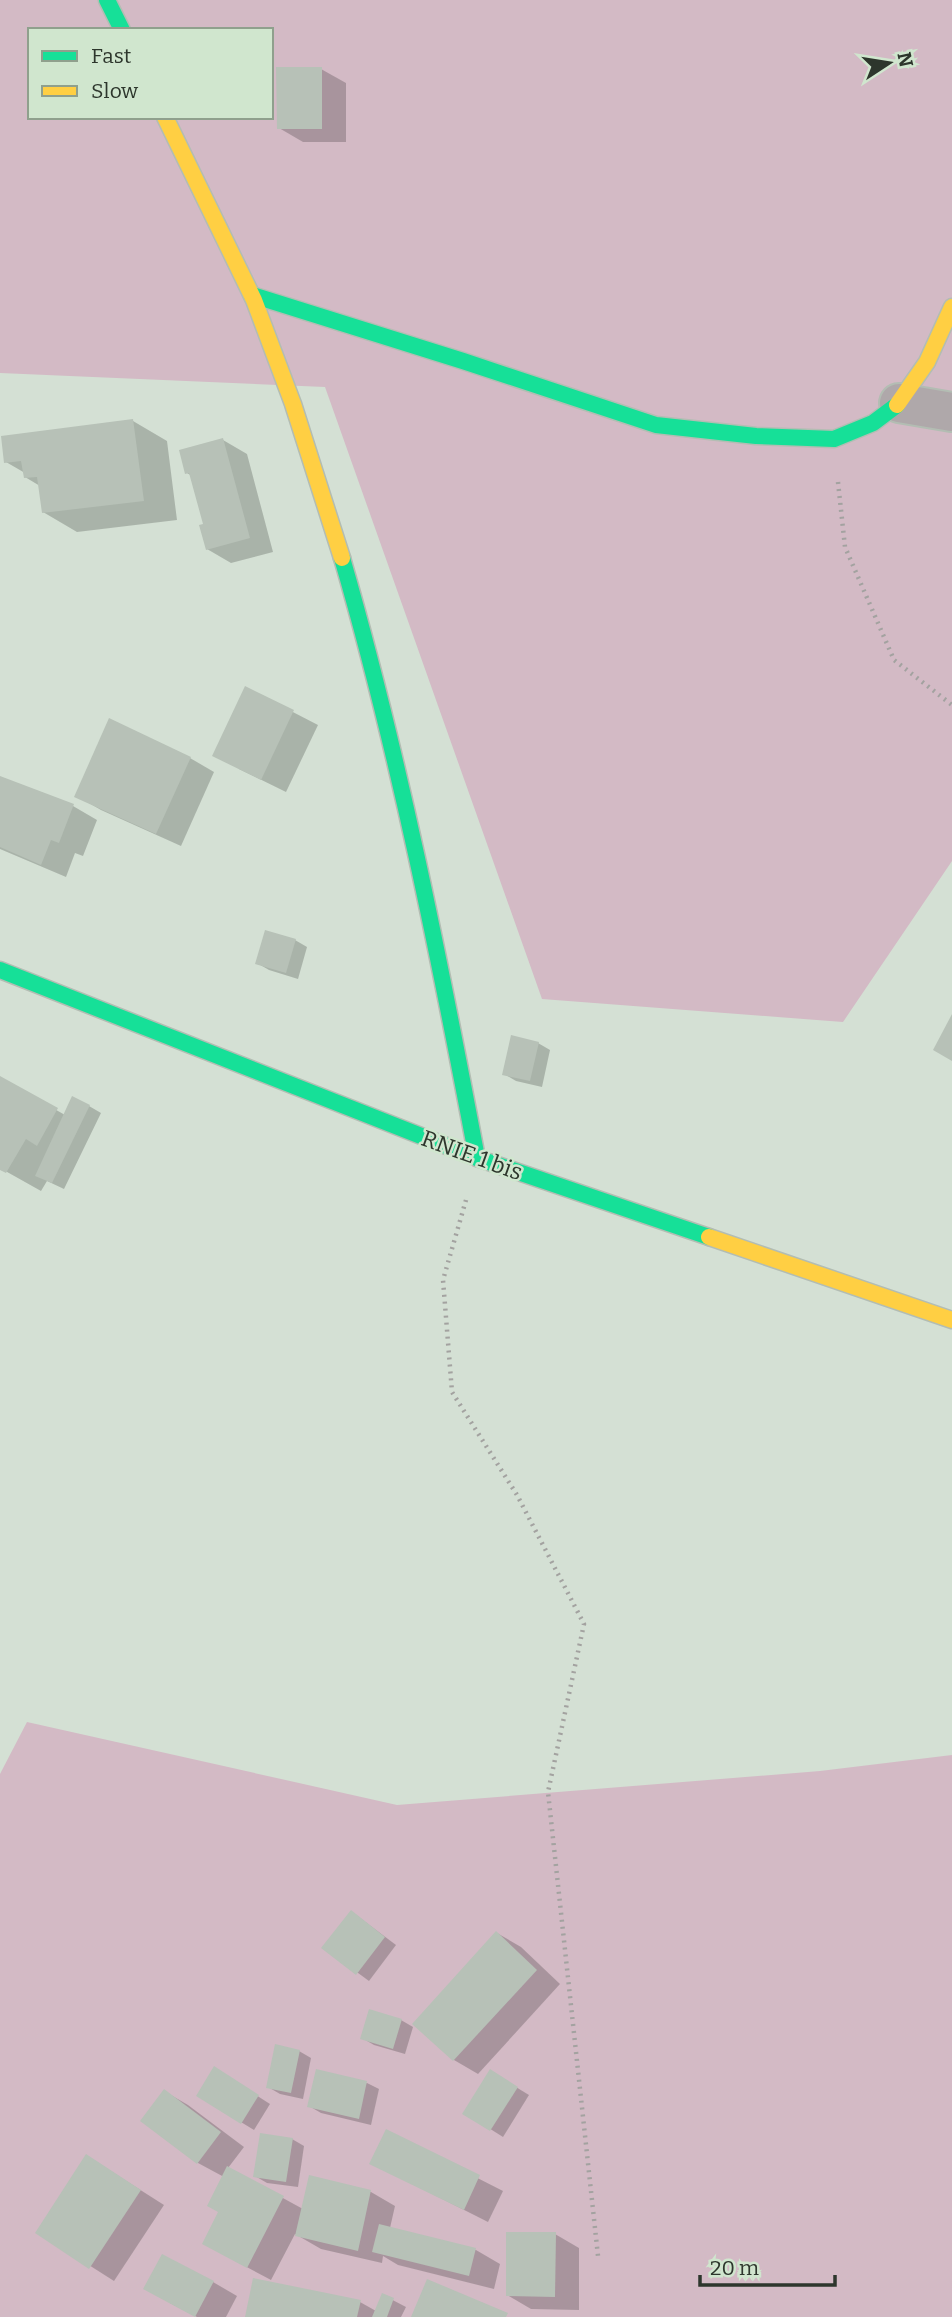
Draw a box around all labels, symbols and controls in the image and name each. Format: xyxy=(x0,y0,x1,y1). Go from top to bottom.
legend xyxy=(28,28,273,119)
north arrow xyxy=(854,28,924,98)
text: Fast xyxy=(91,43,132,69)
text: N xyxy=(892,50,918,69)
text: Slow xyxy=(91,78,138,104)
street label: RNIE 1 bis xyxy=(418,1124,526,1186)
scale bar xyxy=(700,2244,835,2288)
text: 20 m xyxy=(710,2255,759,2281)

